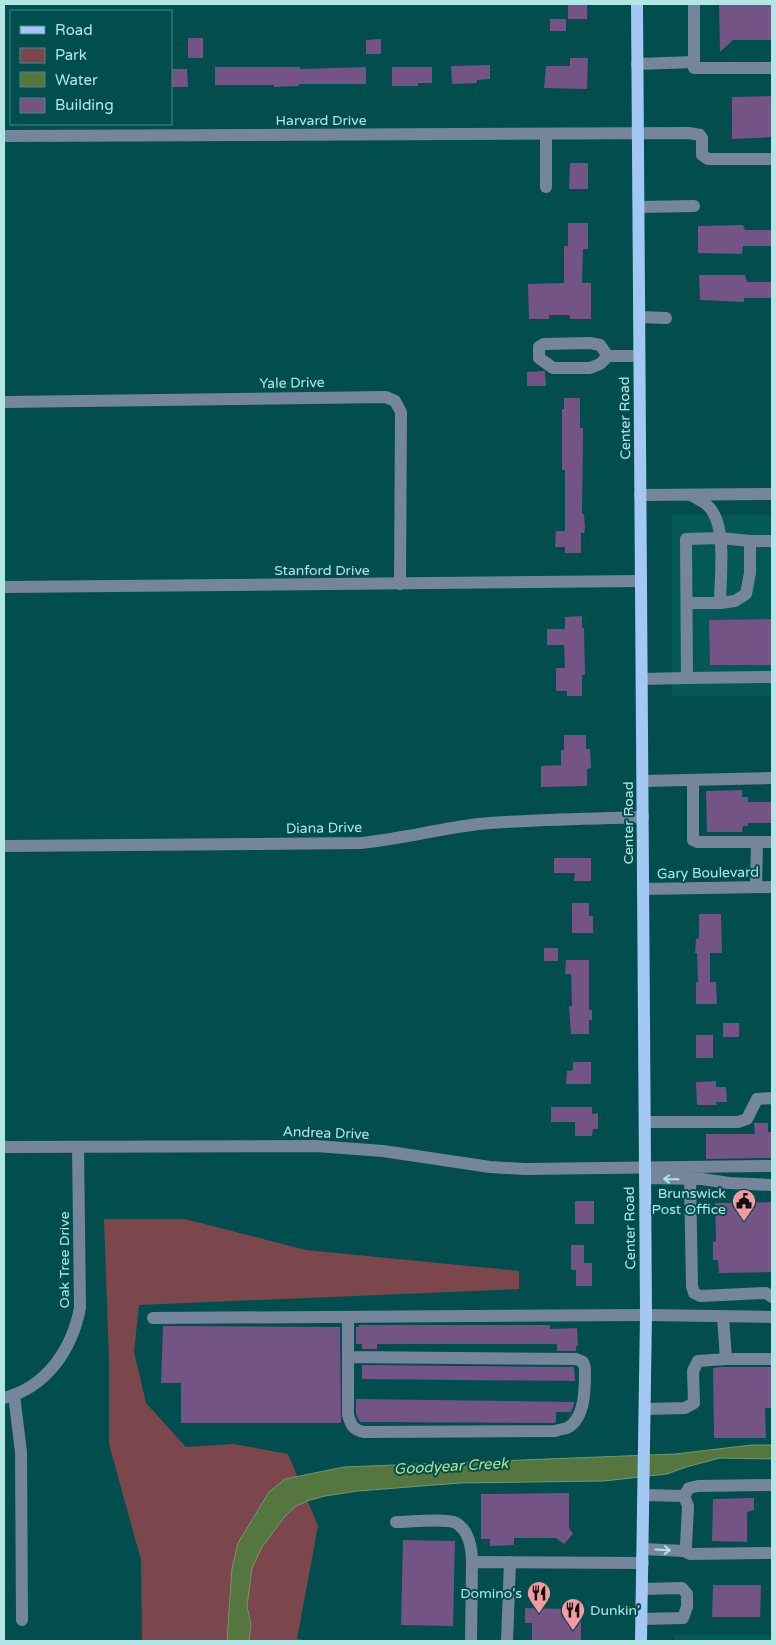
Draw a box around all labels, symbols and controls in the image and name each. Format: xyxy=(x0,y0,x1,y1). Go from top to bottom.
legend xyxy=(10,10,172,125)
text: Road xyxy=(55,21,93,39)
text: Park xyxy=(55,46,87,64)
text: Water xyxy=(55,71,98,89)
text: Building xyxy=(55,96,114,114)
street label: Harvard Drive xyxy=(275,112,367,129)
street label: Yale Drive xyxy=(259,374,325,392)
street label: Center Road xyxy=(616,376,634,460)
street label: Stanford Drive xyxy=(274,562,370,579)
street label: Center Road xyxy=(620,781,637,865)
street label: Diana Drive xyxy=(286,819,362,837)
street label: Gary Boulevard xyxy=(657,864,759,882)
street label: Andrea Drive xyxy=(282,1123,370,1143)
one-way arrow xyxy=(664,1174,680,1183)
place label: Brunswick Post Office xyxy=(651,1185,726,1218)
street label: Center Road xyxy=(621,1186,639,1270)
public building icon: Brunswick Post Office xyxy=(731,1188,757,1222)
street label: Oak Tree Drive xyxy=(56,1211,73,1309)
water label: Goodyear Creek xyxy=(393,1454,510,1478)
one-way arrow xyxy=(655,1546,671,1555)
restaurant icon: Domino's xyxy=(526,1580,552,1614)
place label: Domino's xyxy=(460,1585,522,1602)
restaurant icon: Dunkin' xyxy=(560,1597,586,1631)
place label: Dunkin' xyxy=(590,1602,640,1619)

